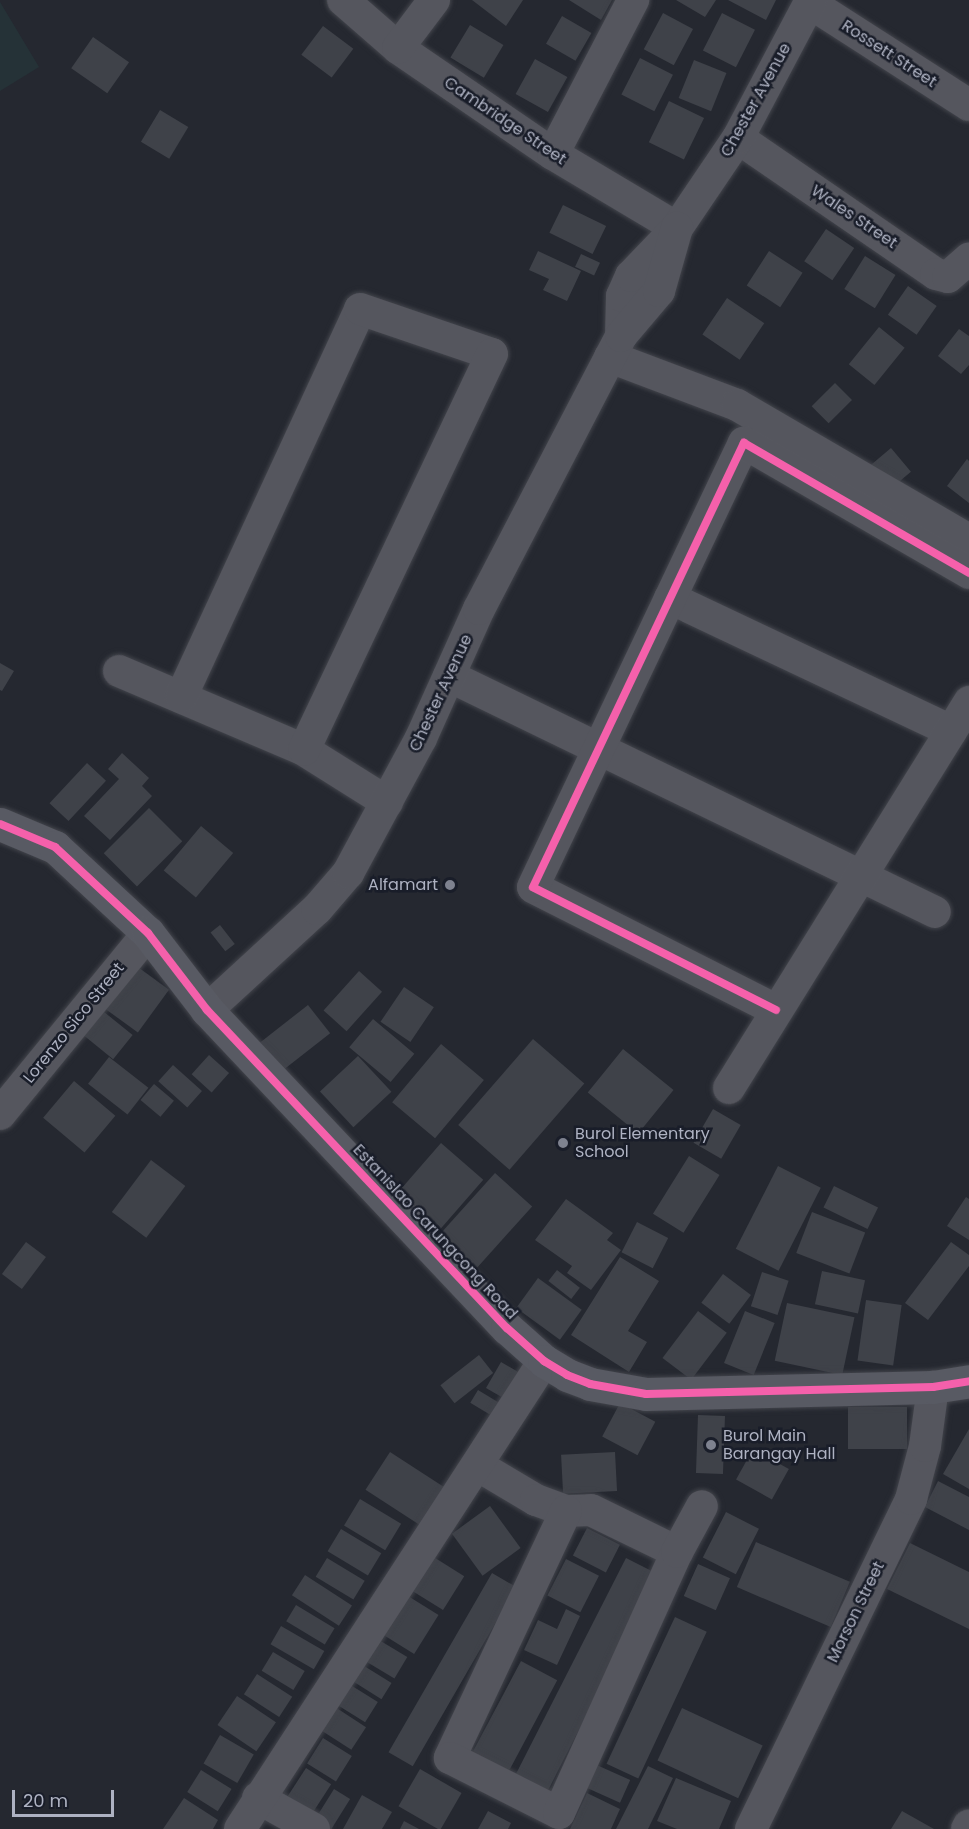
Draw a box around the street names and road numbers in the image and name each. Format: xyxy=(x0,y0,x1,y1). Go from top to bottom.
street label: Rossett Street xyxy=(838,16,940,92)
street label: Chester Avenue xyxy=(717,40,795,160)
street label: Cambridge Street xyxy=(440,73,570,169)
street label: Wales Street xyxy=(807,181,901,253)
street label: Chester Avenue xyxy=(405,631,477,755)
street label: Lorenzo Sico Street xyxy=(20,959,128,1087)
street label: Estanislao Carungcong Road xyxy=(349,1141,521,1323)
street label: Morson Street xyxy=(823,1558,889,1666)

